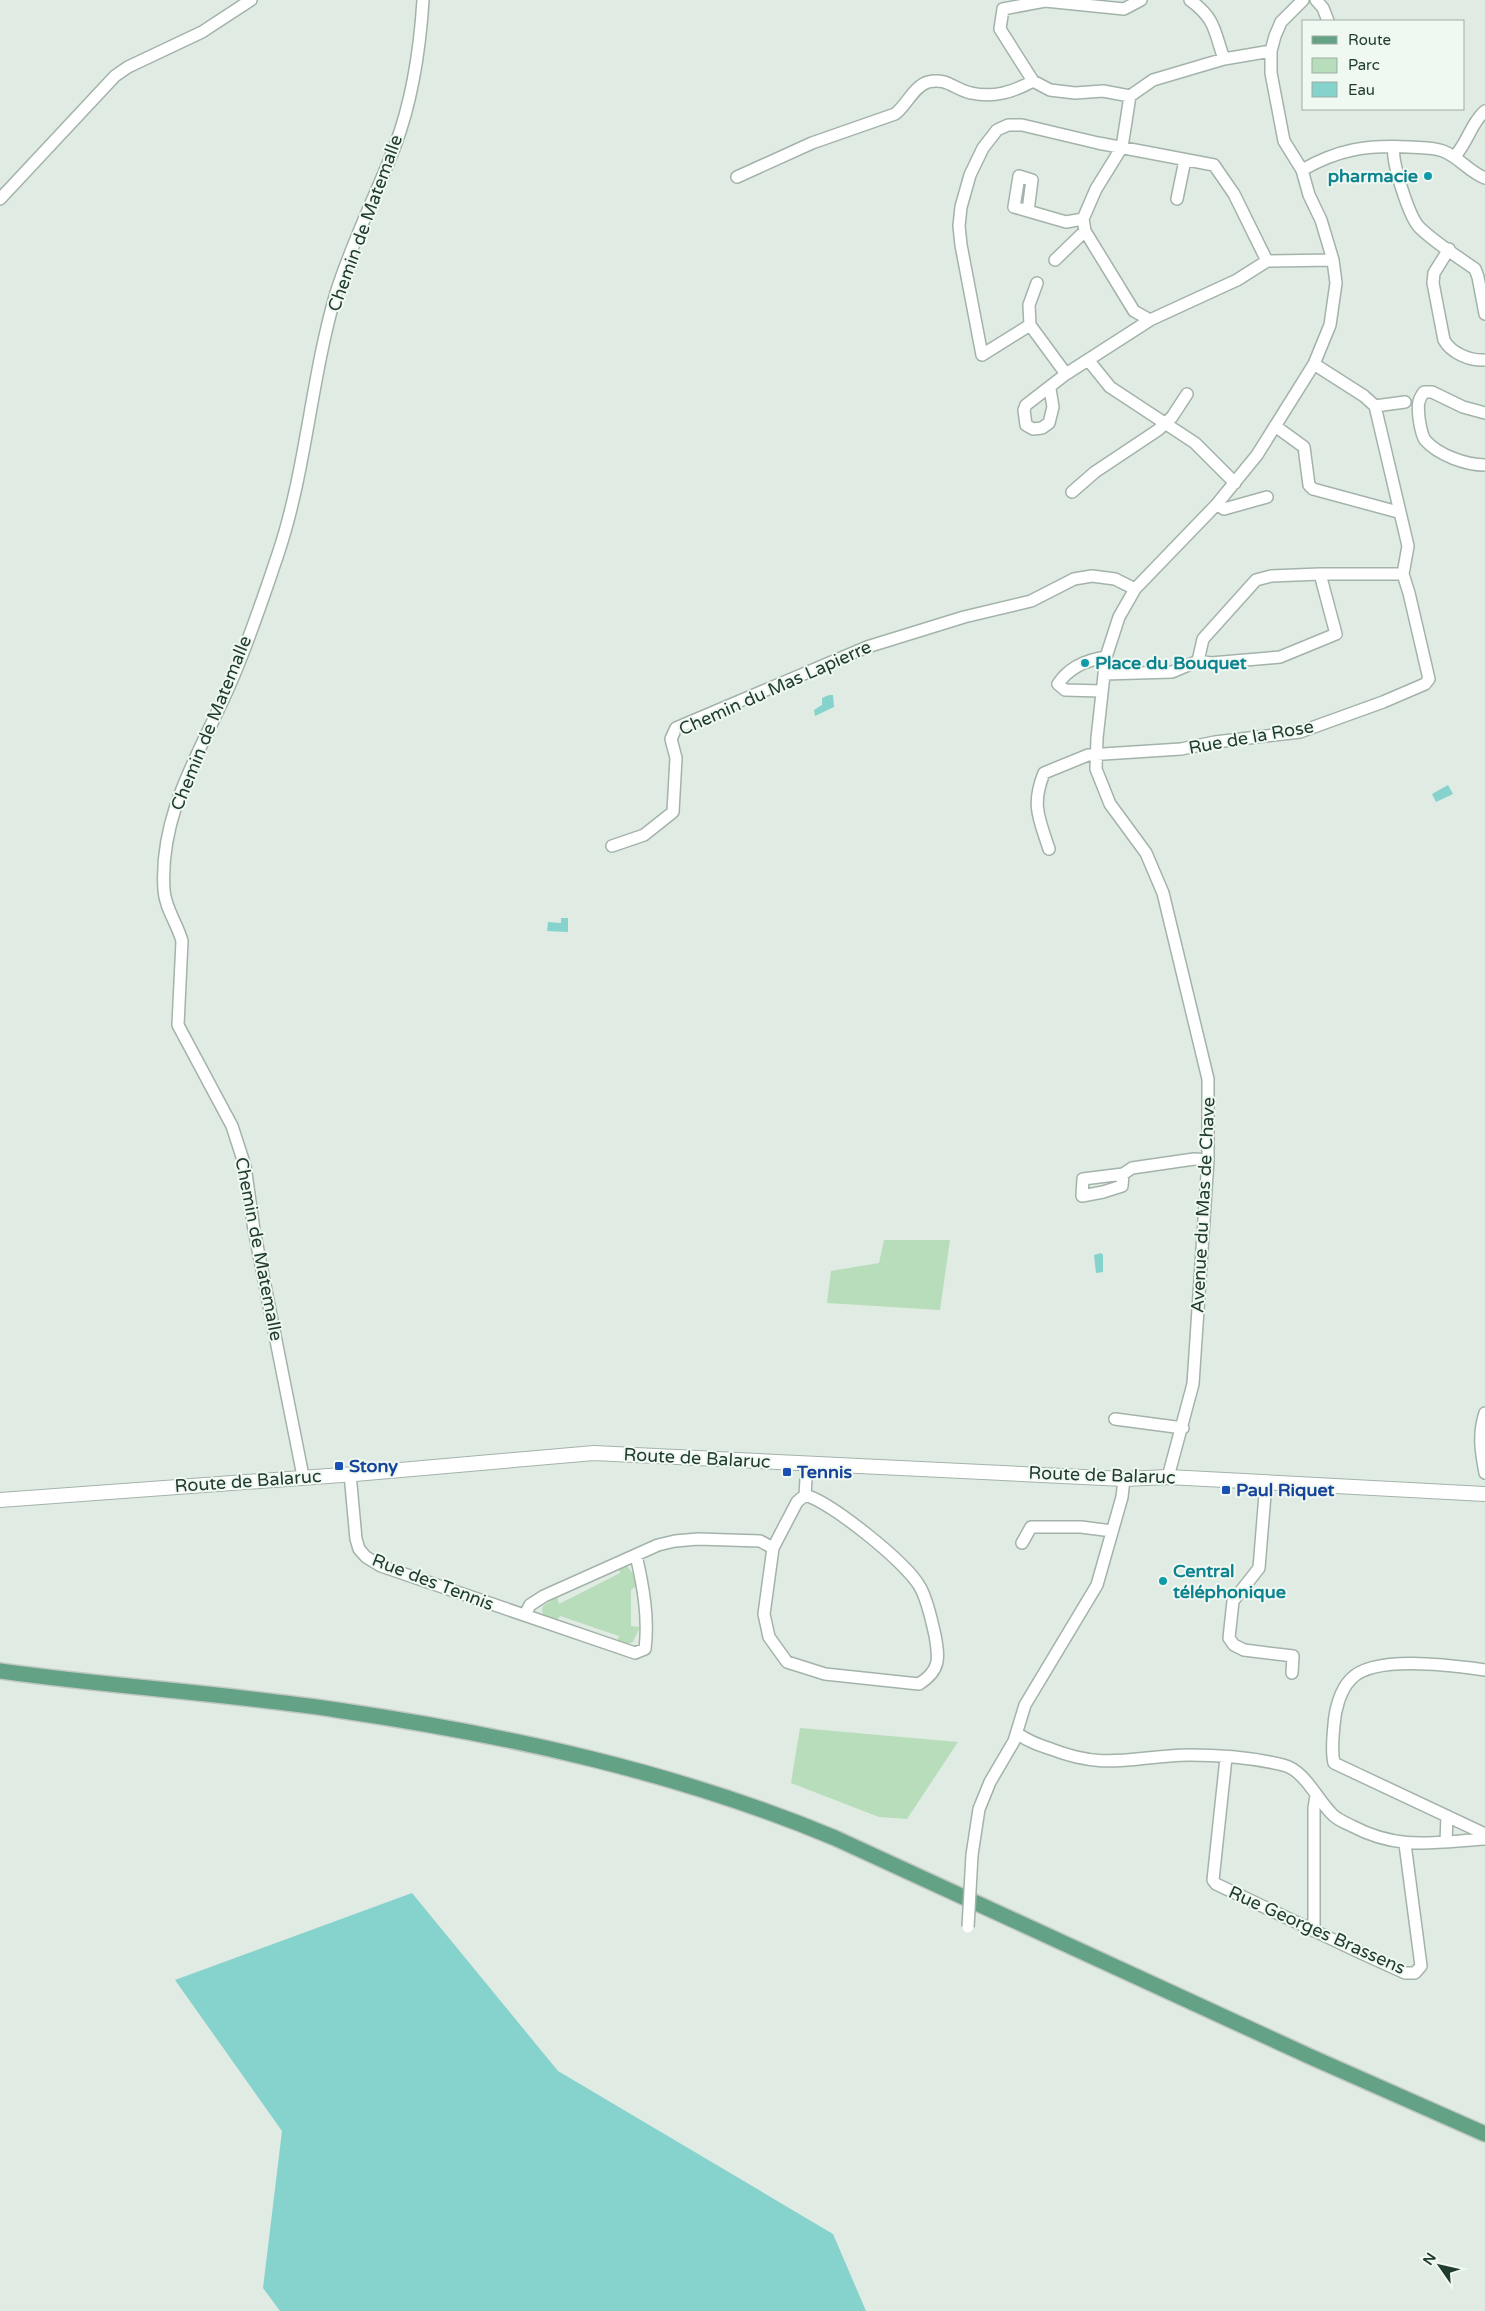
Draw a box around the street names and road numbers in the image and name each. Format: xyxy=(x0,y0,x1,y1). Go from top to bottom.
street label: Chemin de Matemalle xyxy=(323,132,407,314)
street label: Chemin de Matemalle xyxy=(166,632,256,814)
street label: Chemin du Mas Lapierre xyxy=(675,636,875,740)
street label: Rue de la Rose xyxy=(1187,715,1315,759)
street label: Avenue du Mas de Chave xyxy=(1186,1096,1220,1314)
street label: Chemin de Matemalle xyxy=(230,1155,288,1343)
street label: Route de Balaruc xyxy=(623,1443,771,1473)
street label: Route de Balaruc xyxy=(1028,1461,1176,1489)
street label: Route de Balaruc xyxy=(174,1465,322,1497)
street label: Rue des Tennis xyxy=(369,1549,497,1615)
street label: Rue Georges Brassens xyxy=(1225,1881,1409,1979)

